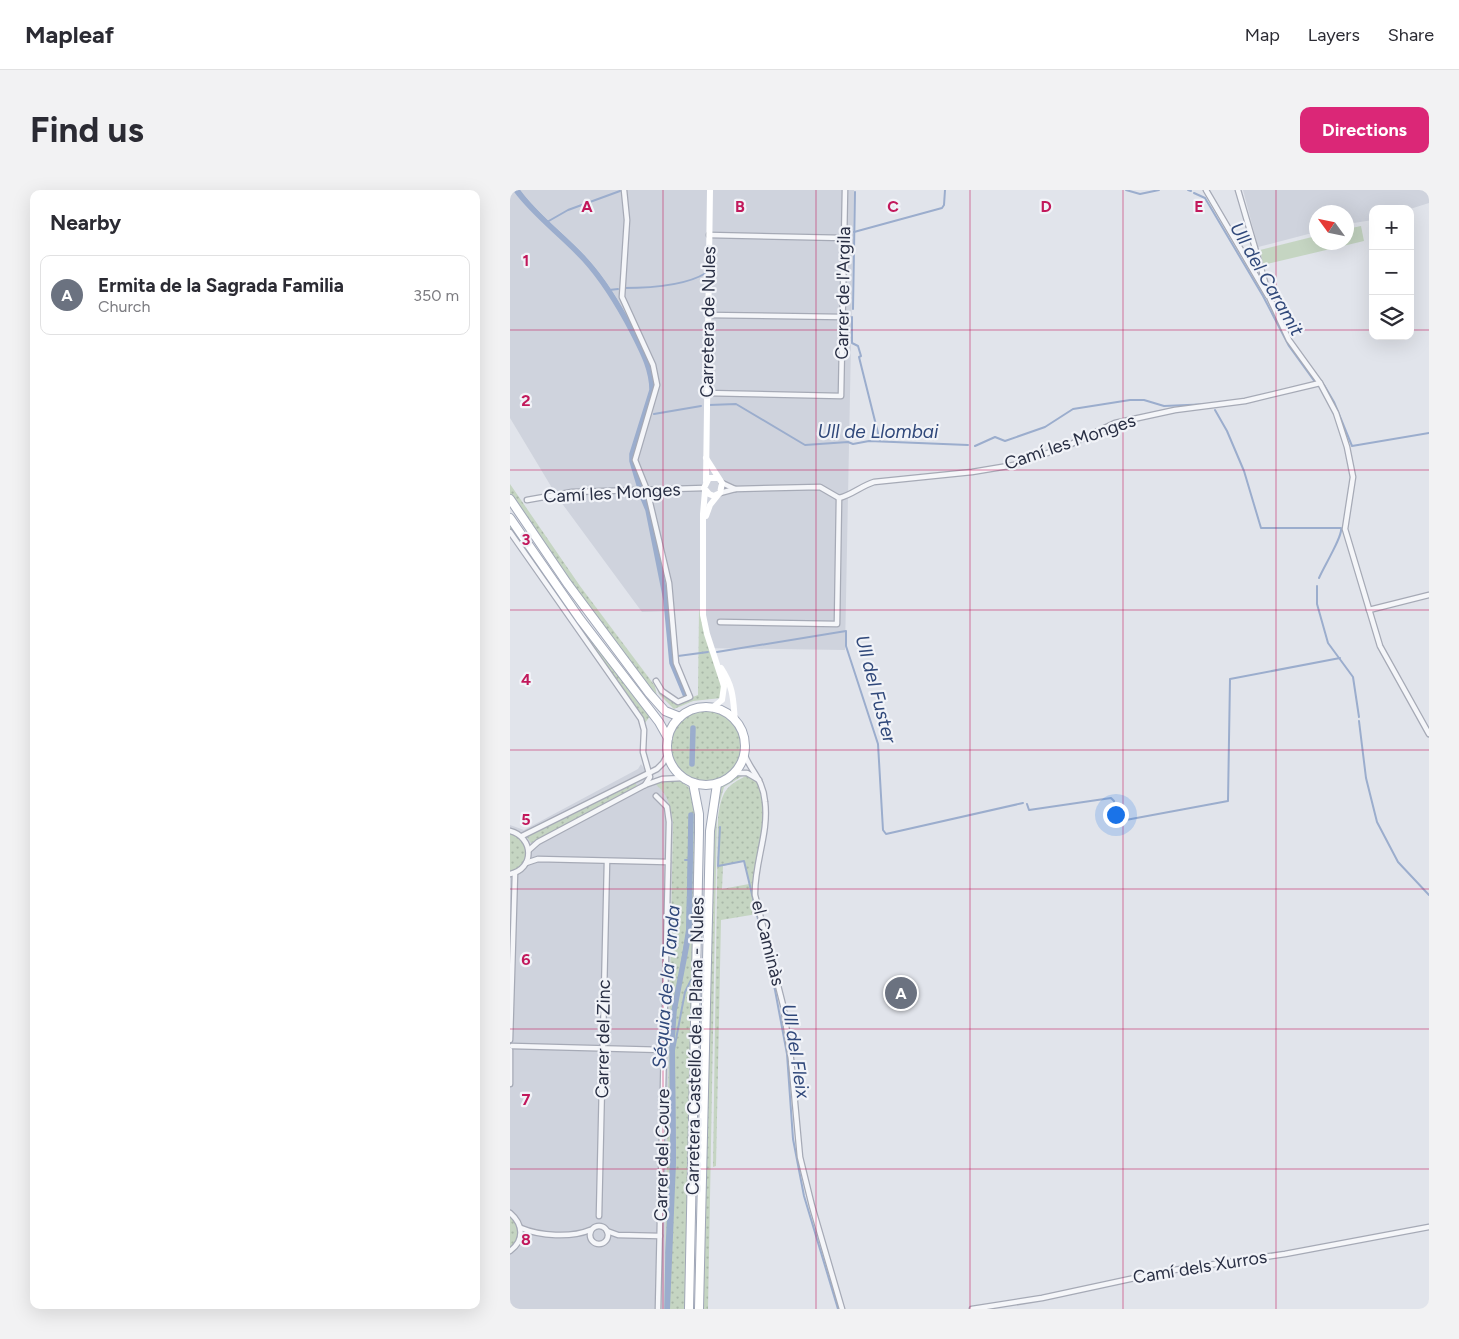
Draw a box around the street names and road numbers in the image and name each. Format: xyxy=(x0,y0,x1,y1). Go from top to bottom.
street label: Carrer de l'Argila xyxy=(831,226,855,360)
street label: Carretera de Nules xyxy=(696,246,720,398)
street label: Camí les Monges xyxy=(1002,409,1138,475)
street label: Camí les Monges xyxy=(543,478,681,508)
street label: Carretera Castelló de la Plana - Nules xyxy=(681,897,709,1195)
street label: el Caminàs xyxy=(747,898,789,988)
street label: Carrer del Zinc xyxy=(591,979,615,1099)
street label: Carrer del Coure xyxy=(650,1088,674,1222)
street label: Camí dels Xurros xyxy=(1131,1246,1269,1288)

